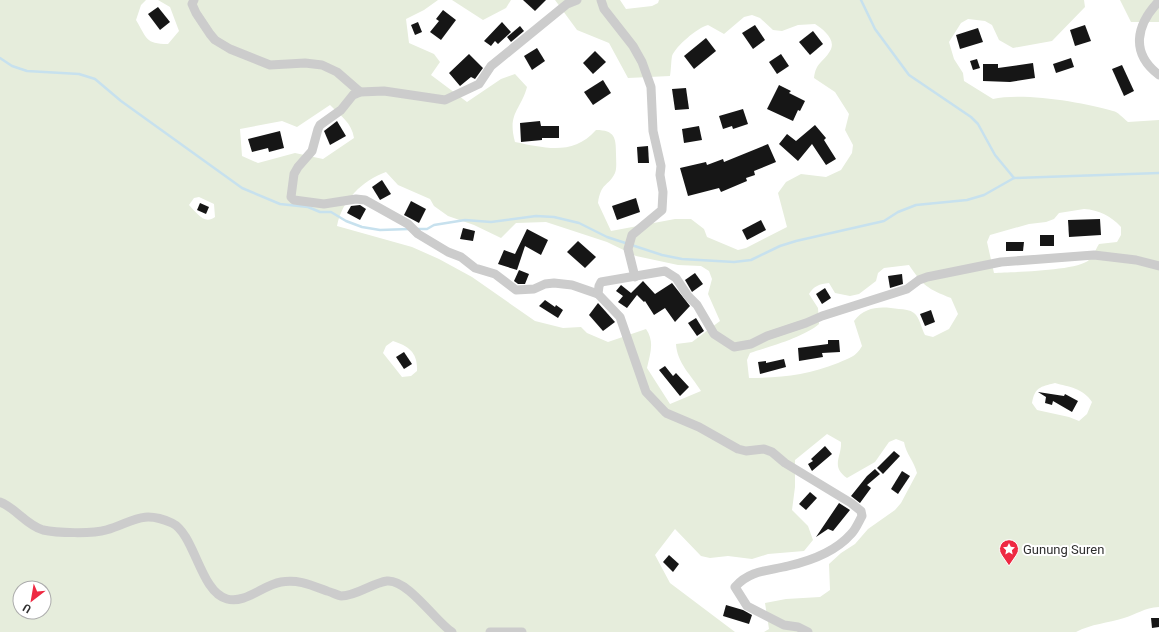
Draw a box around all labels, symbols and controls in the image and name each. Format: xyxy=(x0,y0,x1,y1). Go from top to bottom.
place icon: Gunung Suren xyxy=(998,538,1020,566)
place label: Gunung Suren xyxy=(1023,542,1104,557)
north arrow xyxy=(12,580,52,620)
text: U xyxy=(21,601,34,616)

